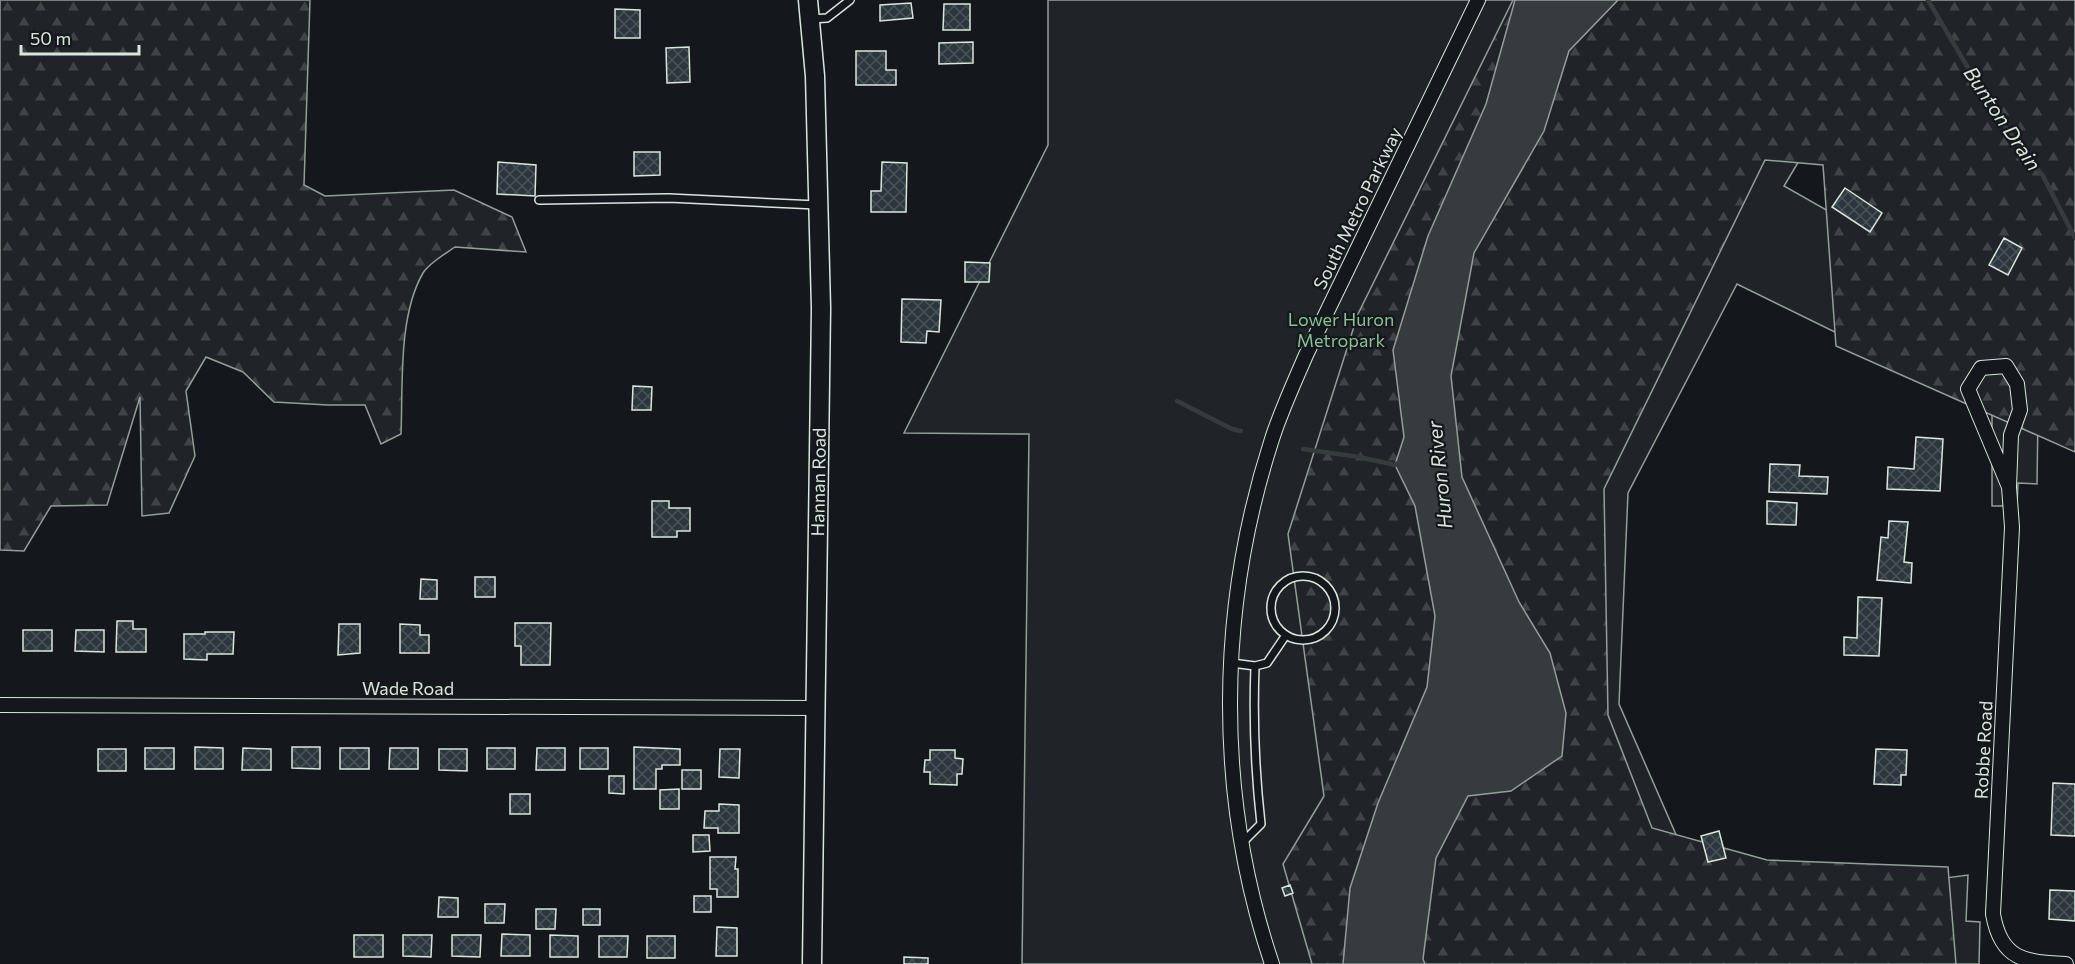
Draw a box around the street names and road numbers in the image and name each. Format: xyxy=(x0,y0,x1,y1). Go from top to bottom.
street label: South Metro Parkway xyxy=(1308,123,1406,293)
street label: Hannan Road xyxy=(806,427,830,537)
street label: Wade Road xyxy=(362,677,454,699)
street label: Robbe Road xyxy=(1969,700,1997,800)

